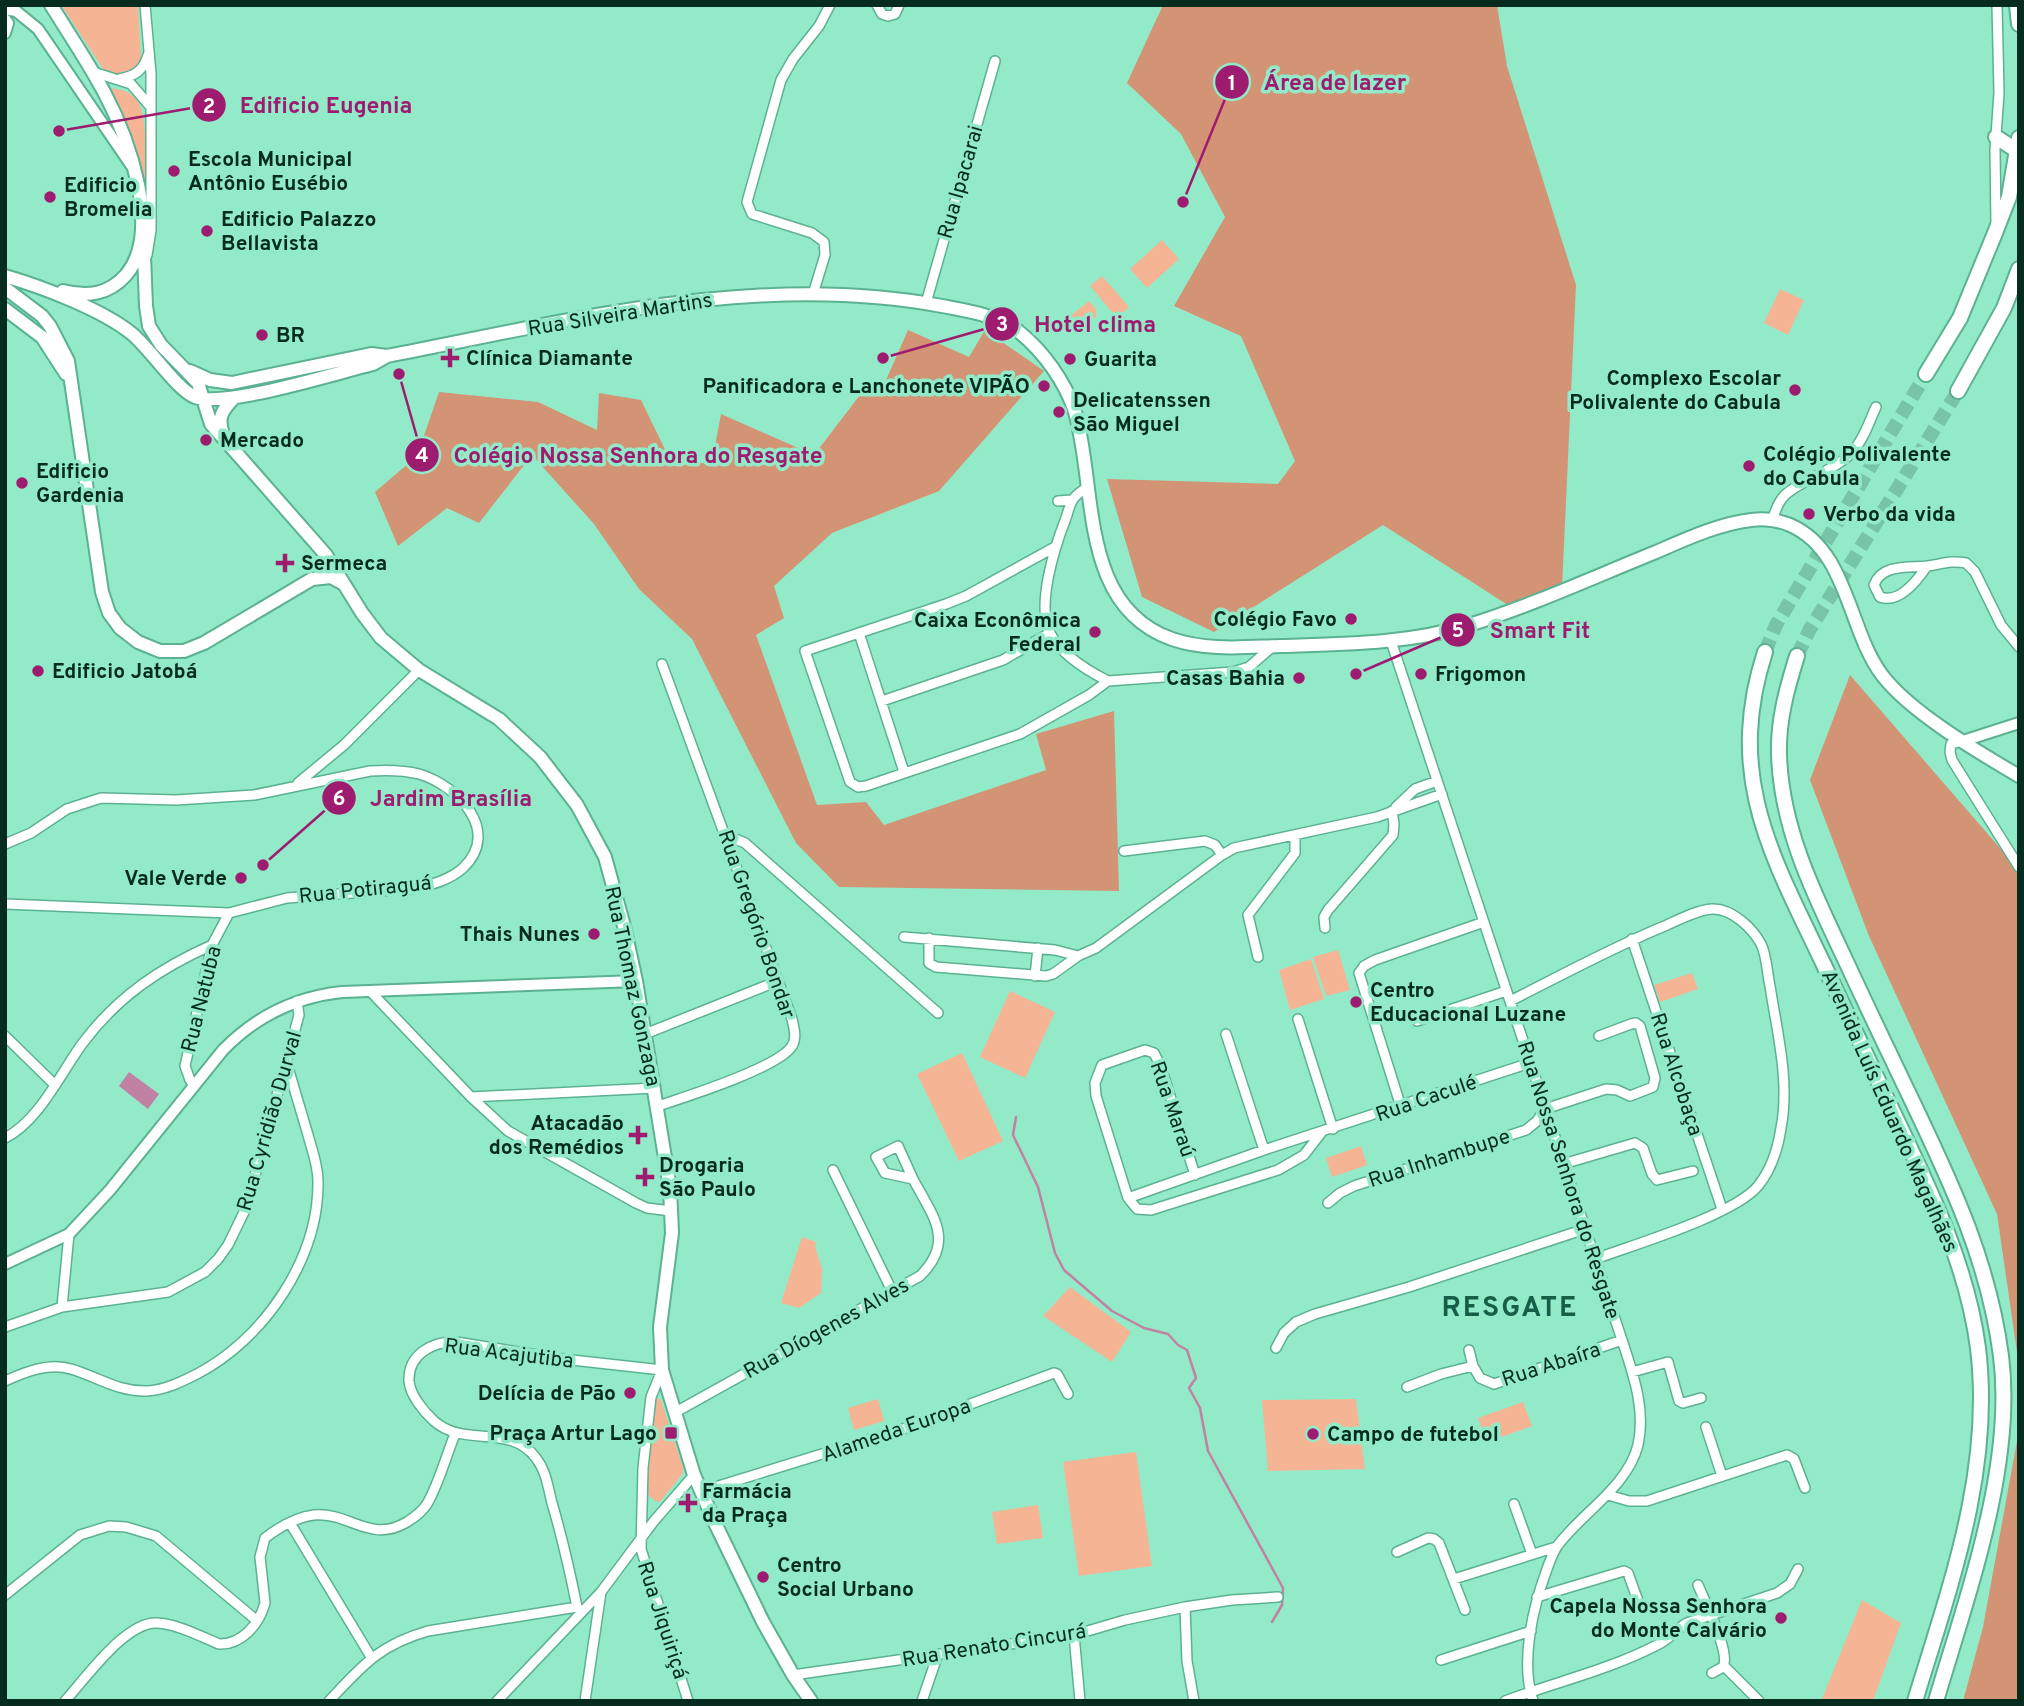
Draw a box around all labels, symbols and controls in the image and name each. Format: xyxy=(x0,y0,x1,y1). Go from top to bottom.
callout: Área de lazer xyxy=(1214,60,1420,104)
text: Área de lazer xyxy=(1264,69,1407,99)
text: 1 xyxy=(1228,71,1236,98)
callout: Edificio Eugenia xyxy=(191,83,427,127)
text: Edificio Eugenia xyxy=(240,93,412,122)
text: 2 xyxy=(203,94,215,121)
street label: Rua Ipacarai xyxy=(932,123,991,242)
place label: Escola Municipal Antônio Eusébio xyxy=(188,147,352,198)
marker: Escola Municipal Antônio Eusébio xyxy=(166,163,182,179)
place label: Edificio Bromelia xyxy=(64,173,152,224)
marker: Edificio Bromelia xyxy=(42,189,58,205)
place label: Edificio Palazzo Bellavista xyxy=(221,207,376,258)
marker: Edificio Palazzo Bellavista xyxy=(199,223,215,239)
street label: Rua Silveira Martins xyxy=(526,288,715,343)
callout: Hotel clima xyxy=(985,302,1170,346)
text: 3 xyxy=(996,312,1008,339)
text: Hotel clima xyxy=(1034,312,1156,341)
place label: BR xyxy=(276,323,305,350)
marker: BR xyxy=(254,327,270,343)
place label: Clínica Diamante xyxy=(466,346,633,373)
place label: Guarita xyxy=(1084,347,1157,374)
marker: Clínica Diamante xyxy=(440,348,460,368)
marker: Guarita xyxy=(1062,351,1078,367)
place label: Complexo Escolar Polivalente do Cabula xyxy=(1569,366,1781,417)
place label: Panificadora e Lanchonete VIPÃO xyxy=(703,374,1030,401)
marker: Panificadora e Lanchonete VIPÃO xyxy=(1036,378,1052,394)
marker: Complexo Escolar Polivalente do Cabula xyxy=(1787,382,1803,398)
place label: Delicatenssen São Miguel xyxy=(1073,388,1211,439)
marker: Delicatenssen São Miguel xyxy=(1051,404,1067,420)
place label: Mercado xyxy=(220,428,304,455)
marker: Mercado xyxy=(198,432,214,448)
callout: Colégio Nossa Senhora do Resgate xyxy=(404,433,836,477)
place label: Colégio Polivalente do Cabula xyxy=(1763,442,1951,493)
text: 4 xyxy=(415,443,429,470)
text: Colégio Nossa Senhora do Resgate xyxy=(453,443,823,472)
marker: Colégio Polivalente do Cabula xyxy=(1741,458,1757,474)
place label: Edificio Gardenia xyxy=(36,459,124,510)
marker: Edificio Gardenia xyxy=(14,475,30,491)
place label: Verbo da vida xyxy=(1823,502,1956,529)
marker: Verbo da vida xyxy=(1801,506,1817,522)
place label: Sermeca xyxy=(301,551,387,578)
marker: Sermeca xyxy=(275,553,295,573)
place label: Colégio Favo xyxy=(1214,607,1337,634)
place label: Caixa Econômica Federal xyxy=(914,608,1081,659)
callout: Smart Fit xyxy=(1441,608,1604,652)
marker: Colégio Favo xyxy=(1343,611,1359,627)
text: 5 xyxy=(1452,618,1464,645)
text: Smart Fit xyxy=(1490,618,1590,647)
marker: Caixa Econômica Federal xyxy=(1087,624,1103,640)
place label: Edificio Jatobá xyxy=(52,659,197,686)
place label: Frigomon xyxy=(1435,662,1526,689)
marker: Edificio Jatobá xyxy=(30,663,46,679)
place label: Casas Bahia xyxy=(1166,666,1285,693)
marker: Frigomon xyxy=(1413,666,1429,682)
marker: Casas Bahia xyxy=(1291,670,1307,686)
callout: Jardim Brasília xyxy=(321,776,547,820)
text: 6 xyxy=(333,786,345,813)
text: Jardim Brasília xyxy=(370,786,532,815)
street label: Rua Gregório Bondar xyxy=(711,827,801,1022)
place label: Vale Verde xyxy=(124,866,227,893)
marker: Vale Verde xyxy=(233,870,249,886)
street label: Rua Potiraguá xyxy=(298,870,433,911)
street label: Rua Thomaz Gonzaga xyxy=(597,884,666,1089)
place label: Thais Nunes xyxy=(460,922,580,949)
marker: Thais Nunes xyxy=(586,926,602,942)
street label: Rua Natuba xyxy=(176,943,229,1055)
street label: Avenida Luís Eduardo Magalhães xyxy=(1814,966,1963,1257)
place label: Centro Educacional Luzane xyxy=(1370,978,1566,1029)
marker: Centro Educacional Luzane xyxy=(1348,994,1364,1010)
street label: Rua Alcobaça xyxy=(1643,1010,1708,1139)
street label: Rua Cyridião Durval xyxy=(232,1028,309,1215)
street label: Rua Nossa Senhora do Resgate xyxy=(1510,1038,1625,1323)
street label: Rua Maraú xyxy=(1143,1058,1201,1161)
street label: Rua Caculé xyxy=(1372,1069,1481,1129)
place label: Atacadão dos Remédios xyxy=(489,1111,624,1162)
street label: Rua Inhambupe xyxy=(1365,1124,1514,1195)
marker: Atacadão dos Remédios xyxy=(630,1127,646,1143)
place label: Drogaria São Paulo xyxy=(659,1153,756,1204)
marker: Drogaria São Paulo xyxy=(637,1169,653,1185)
street label: Rua Díogenes Alves xyxy=(739,1273,914,1386)
district label: RESGATE xyxy=(1441,1291,1579,1327)
street label: Rua Acajutiba xyxy=(443,1333,575,1376)
street label: Rua Abaíra xyxy=(1499,1337,1604,1394)
place label: Delícia de Pão xyxy=(478,1381,616,1408)
marker: Delícia de Pão xyxy=(622,1385,638,1401)
street label: Alameda Europa xyxy=(819,1393,974,1470)
place label: Praça Artur Lago xyxy=(490,1421,657,1448)
place label: Campo de futebol xyxy=(1327,1422,1499,1449)
marker: Praça Artur Lago xyxy=(663,1425,679,1441)
marker: Campo de futebol xyxy=(1305,1426,1321,1442)
place label: Farmácia da Praça xyxy=(702,1479,792,1530)
marker: Farmácia da Praça xyxy=(680,1495,696,1511)
place label: Centro Social Urbano xyxy=(777,1553,914,1604)
street label: Rua Jiquiriçá xyxy=(630,1558,693,1683)
marker: Centro Social Urbano xyxy=(755,1569,771,1585)
place label: Capela Nossa Senhora do Monte Calvário xyxy=(1549,1594,1767,1645)
marker: Capela Nossa Senhora do Monte Calvário xyxy=(1773,1610,1789,1626)
street label: Rua Renato Cincurá xyxy=(900,1619,1088,1674)

